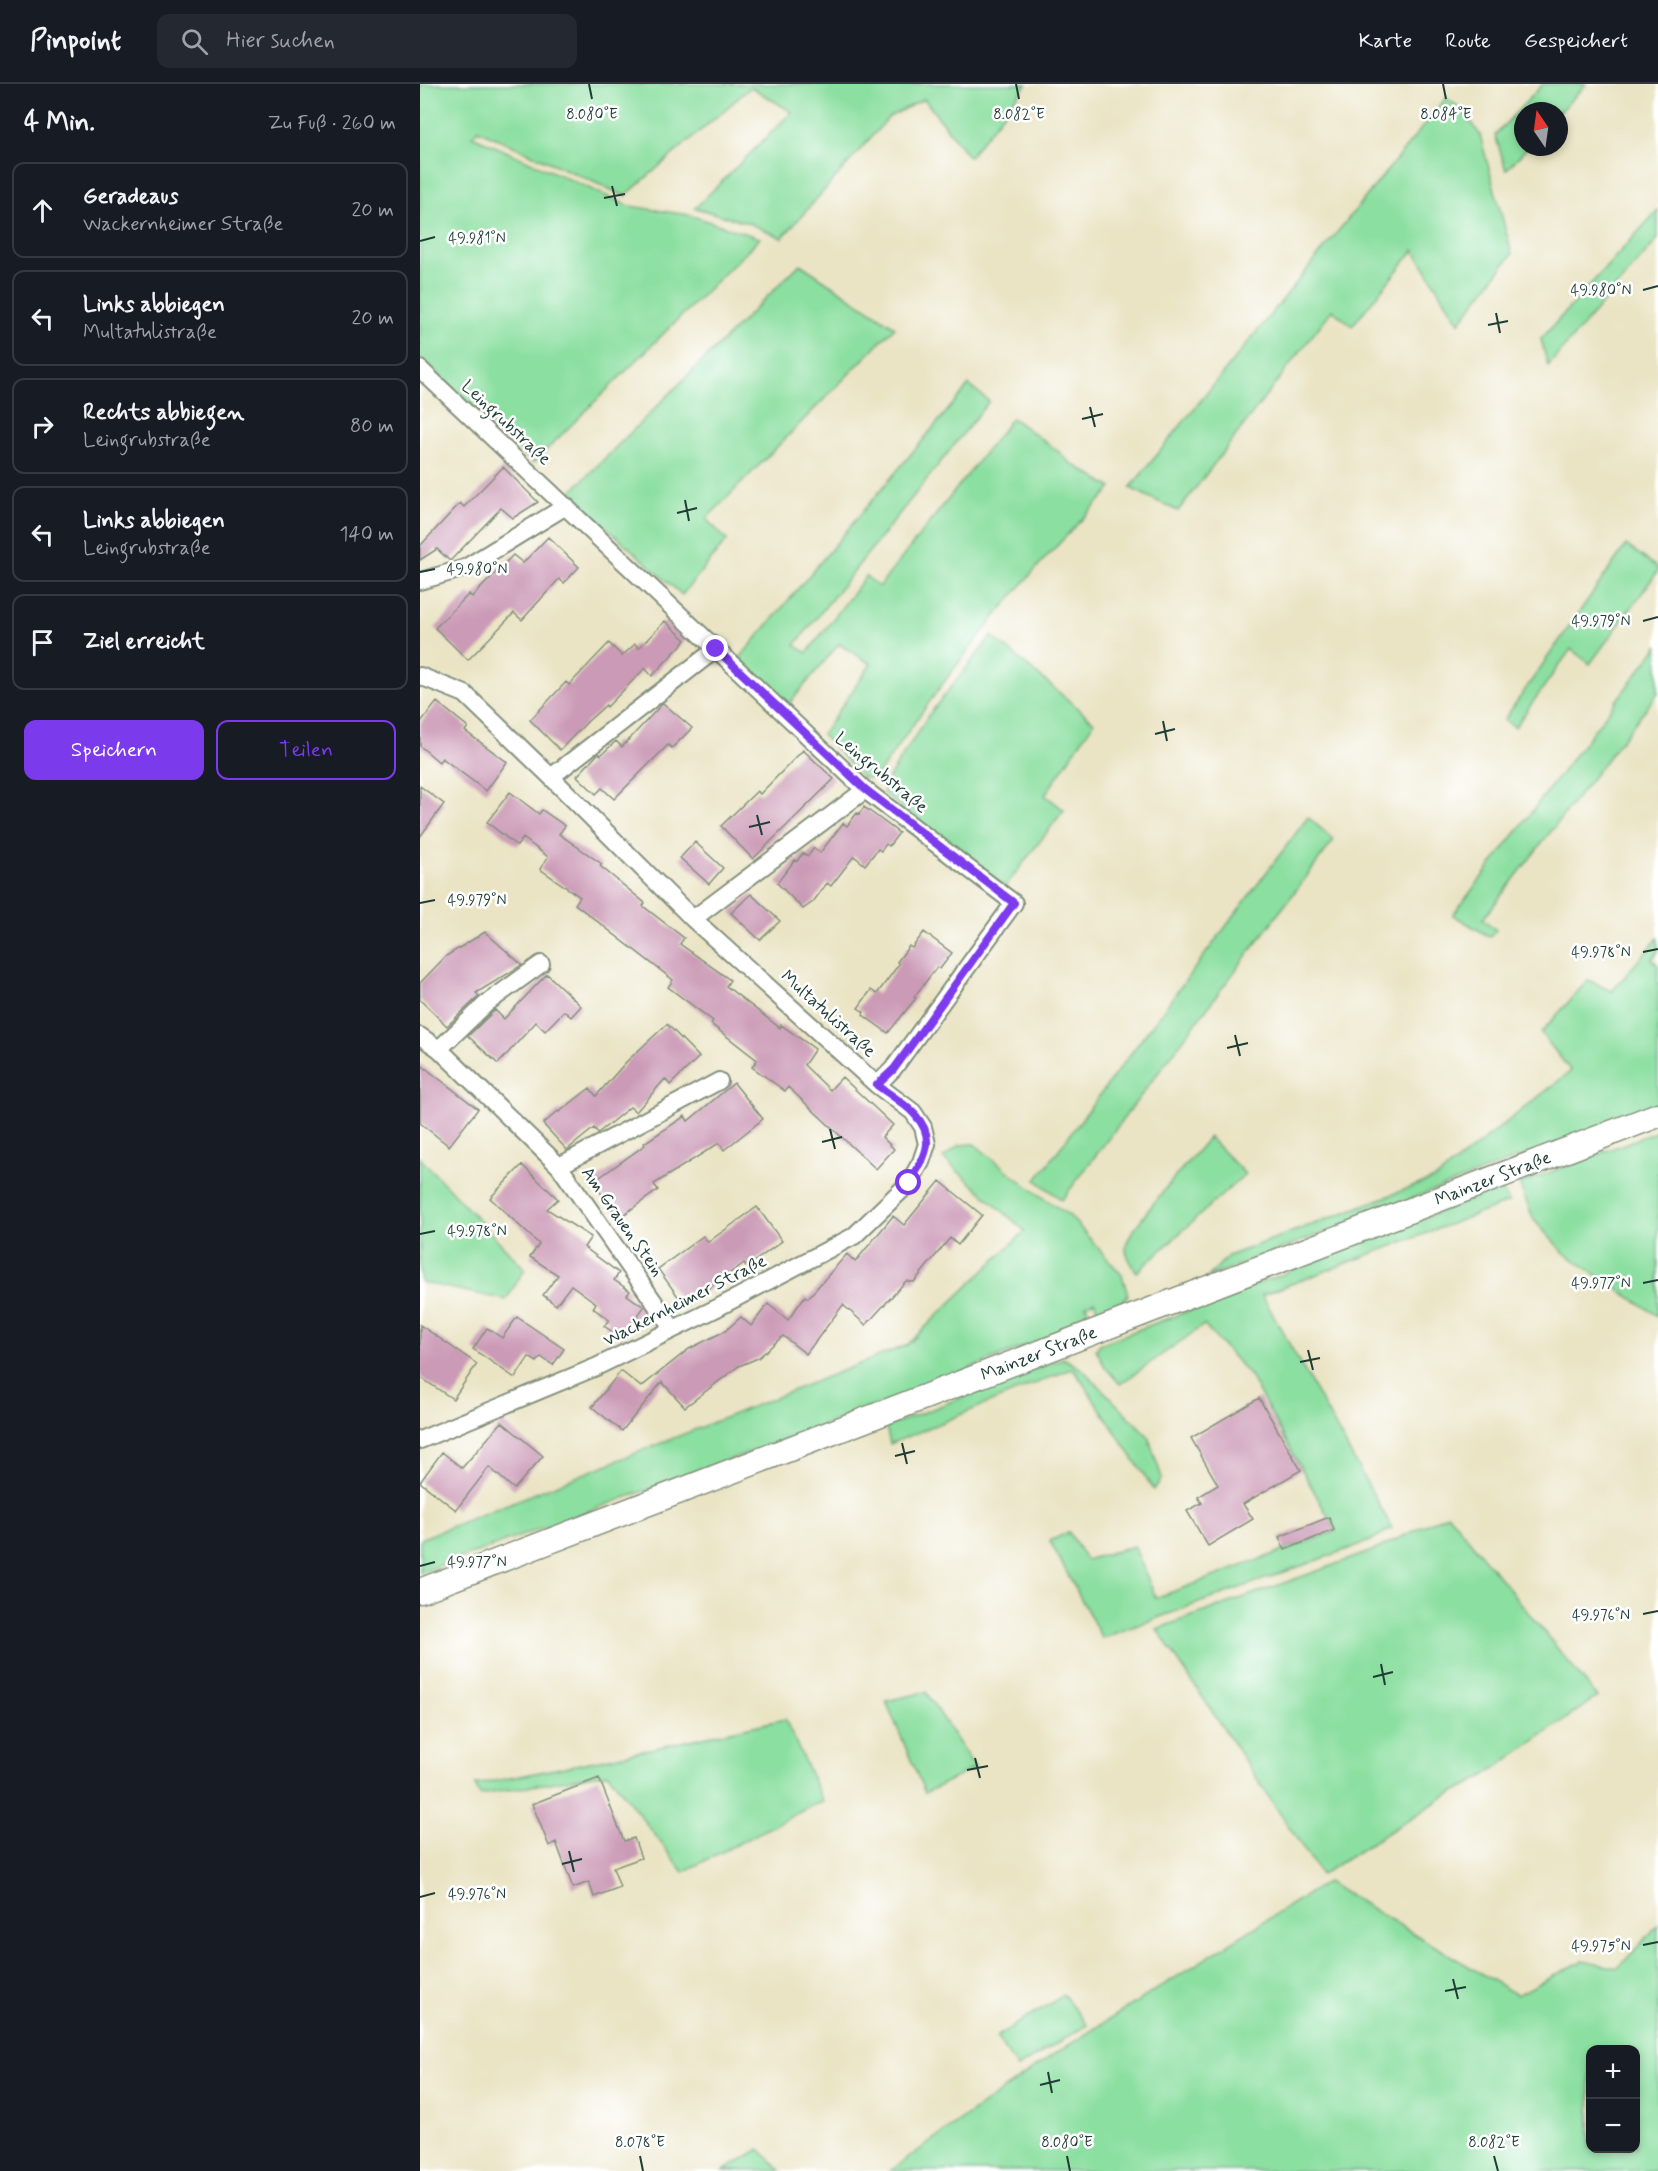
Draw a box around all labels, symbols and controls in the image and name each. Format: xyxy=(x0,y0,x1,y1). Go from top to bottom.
search box xyxy=(157,14,577,68)
text: Pinpoint xyxy=(30,23,121,60)
icon: search xyxy=(178,25,211,58)
text: Hier suchen xyxy=(226,27,335,55)
text: Karte xyxy=(1359,27,1412,55)
text: Route xyxy=(1445,27,1491,55)
text: Gespeichert xyxy=(1524,27,1628,55)
north arrow xyxy=(1514,102,1568,156)
text: 8.080°E xyxy=(566,105,618,125)
text: 8.082°E xyxy=(993,105,1045,125)
text: 8.084°E xyxy=(1420,105,1472,125)
text: 4 Min. xyxy=(24,106,95,140)
text: Zu Fuß · 260 m xyxy=(268,110,396,137)
text: Geradeaus xyxy=(83,183,178,211)
icon: ahead xyxy=(26,194,59,227)
text: 20 m xyxy=(351,197,394,224)
text: Wackernheimer Straße xyxy=(83,211,283,238)
text: 49.981°N xyxy=(448,229,506,249)
text: 49.980°N xyxy=(1571,281,1631,301)
text: Links abbiegen xyxy=(83,291,225,319)
icon: left xyxy=(26,302,59,335)
text: 20 m xyxy=(351,305,394,332)
text: Multatulistraße xyxy=(83,319,217,346)
street label: Leingrubstraße xyxy=(454,375,556,472)
text: Rechts abbiegen xyxy=(83,399,244,427)
icon: right xyxy=(26,410,59,443)
text: 80 m xyxy=(350,413,394,440)
text: Leingrubstraße xyxy=(83,427,211,454)
text: Links abbiegen xyxy=(83,507,225,535)
icon: left xyxy=(26,518,59,551)
text: 140 m xyxy=(340,521,394,548)
text: Leingrubstraße xyxy=(83,535,211,562)
text: 49.980°N xyxy=(447,560,507,580)
text: 49.979°N xyxy=(1571,612,1631,632)
icon: arrive xyxy=(26,626,59,659)
text: Ziel erreicht xyxy=(83,628,205,656)
route end xyxy=(702,635,728,661)
button: Speichern xyxy=(24,720,204,780)
button: Teilen xyxy=(216,720,396,780)
street label: Leingrubstraße xyxy=(828,727,933,821)
text: 49.979°N xyxy=(447,891,507,911)
text: 49.978°N xyxy=(1571,943,1631,963)
street label: Multatulistraße xyxy=(775,965,881,1063)
street label: Mainzer Straße xyxy=(1431,1146,1555,1212)
street label: Am Grauen Stein xyxy=(575,1162,669,1282)
route start xyxy=(895,1169,921,1195)
text: 49.978°N xyxy=(447,1222,507,1242)
street label: Wackernheimer Straße xyxy=(599,1249,771,1353)
text: 49.977°N xyxy=(1571,1274,1631,1294)
street label: Mainzer Straße xyxy=(977,1321,1101,1387)
text: 49.977°N xyxy=(447,1553,507,1573)
text: 49.976°N xyxy=(1572,1606,1630,1626)
text: 49.976°N xyxy=(448,1885,506,1905)
text: 49.975°N xyxy=(1571,1937,1631,1957)
map controls xyxy=(1586,2045,1640,2153)
button: + xyxy=(1586,2045,1640,2099)
button: − xyxy=(1586,2099,1640,2153)
text: 8.078°E xyxy=(615,2133,665,2153)
text: 8.080°E xyxy=(1041,2133,1093,2153)
text: 8.082°E xyxy=(1468,2133,1520,2153)

